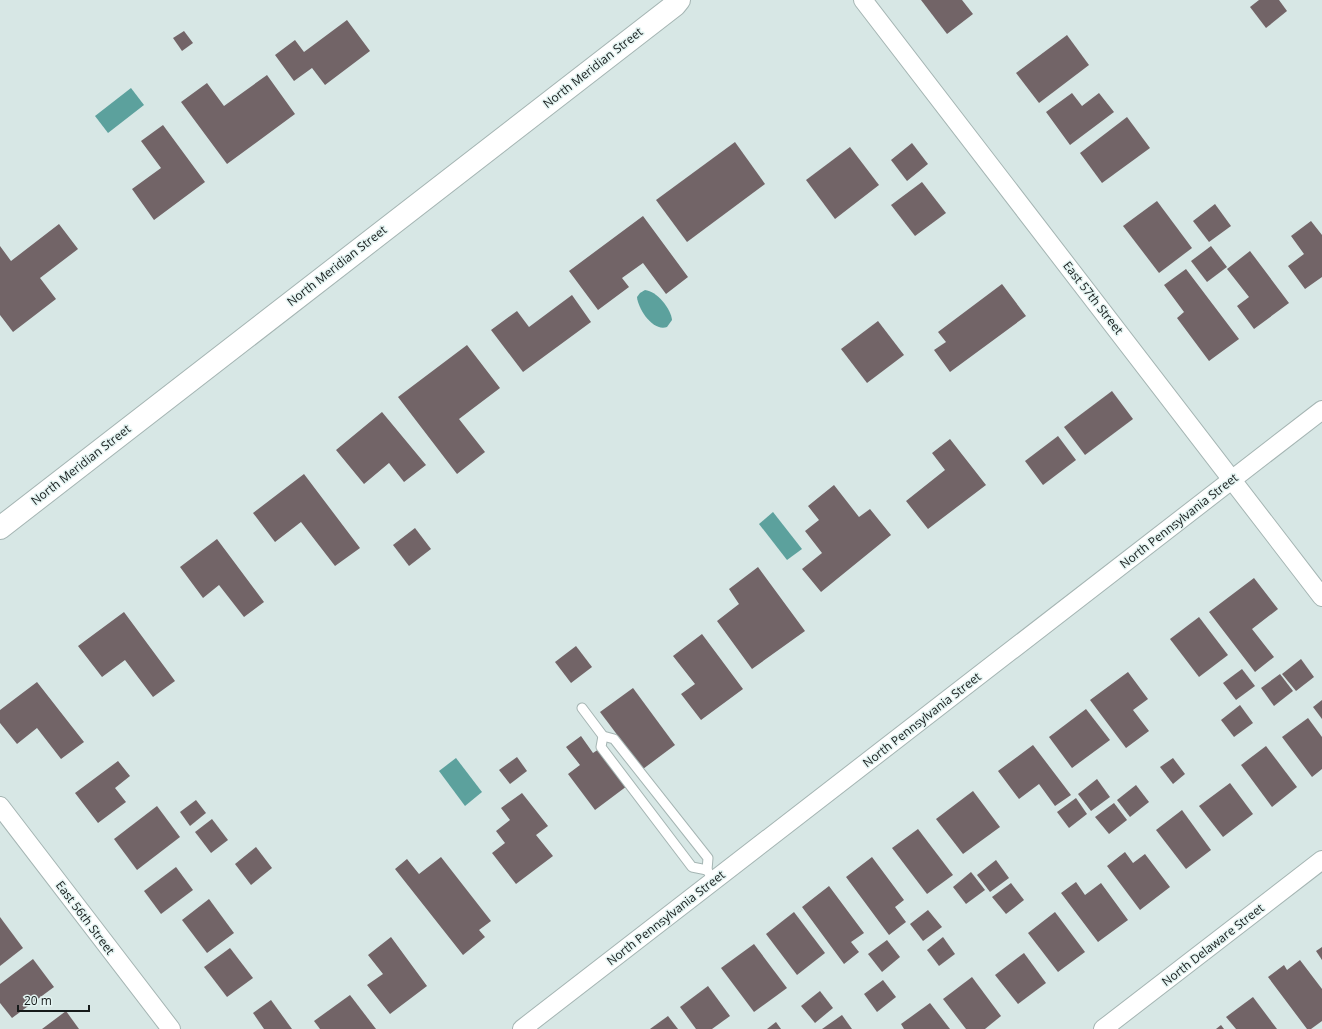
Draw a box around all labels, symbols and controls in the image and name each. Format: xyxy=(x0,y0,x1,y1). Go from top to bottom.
street label: North Meridian Street xyxy=(539,23,646,112)
street label: North Meridian Street xyxy=(283,221,390,310)
street label: East 57th Street xyxy=(1059,258,1127,338)
street label: North Meridian Street xyxy=(27,420,134,509)
street label: North Pennsylvania Street xyxy=(1116,469,1241,572)
street label: North Pennsylvania Street xyxy=(859,668,984,771)
street label: North Pennsylvania Street xyxy=(603,866,728,969)
street label: East 56th Street xyxy=(52,877,119,958)
street label: North Delaware Street xyxy=(1158,899,1267,990)
scale bar xyxy=(18,987,89,1013)
text: 20 m xyxy=(24,992,52,1009)

